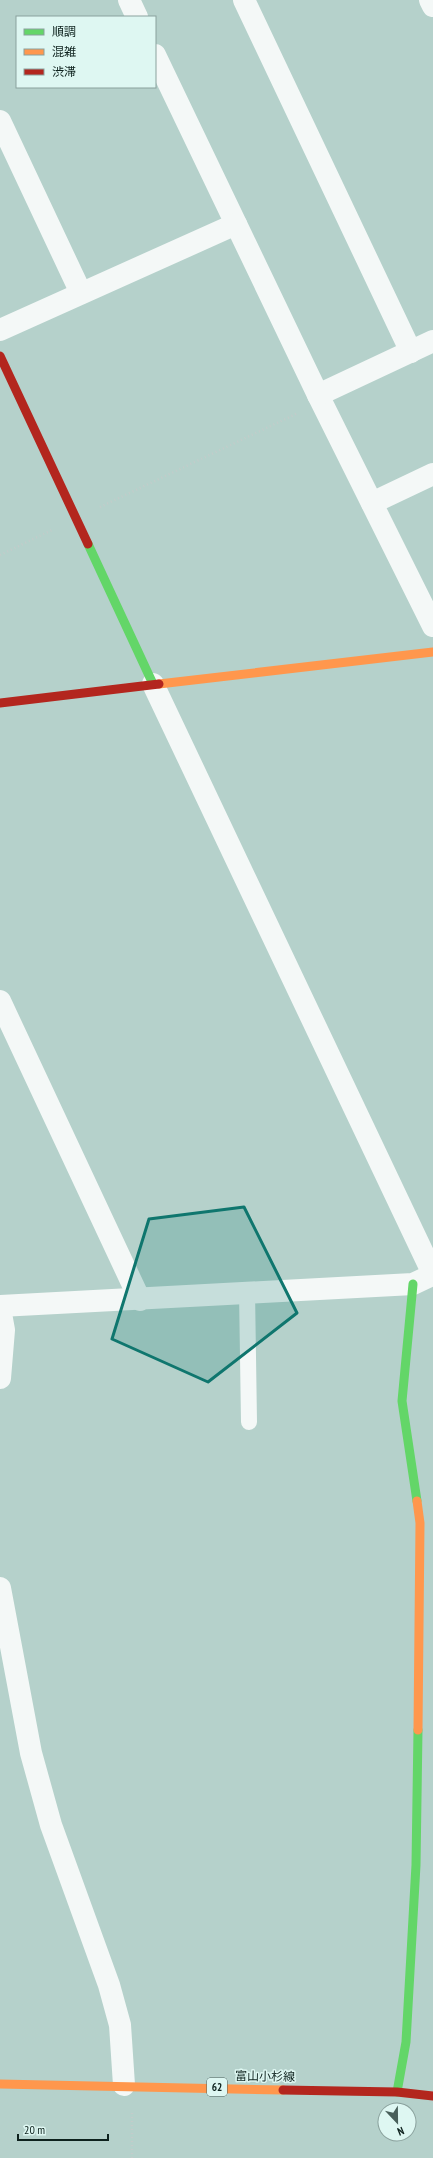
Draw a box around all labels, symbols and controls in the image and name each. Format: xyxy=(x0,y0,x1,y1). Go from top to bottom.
legend xyxy=(16,16,156,88)
text: 順調 xyxy=(52,24,76,39)
text: 混雑 xyxy=(52,44,76,59)
text: 渋滞 xyxy=(52,64,76,79)
street label: 富山小杉線 xyxy=(235,2068,295,2084)
road number: 62 xyxy=(207,2078,227,2096)
north arrow xyxy=(377,2102,417,2142)
scale bar xyxy=(18,2116,108,2142)
text: 20 m xyxy=(24,2122,45,2137)
text: N xyxy=(395,2124,406,2139)

